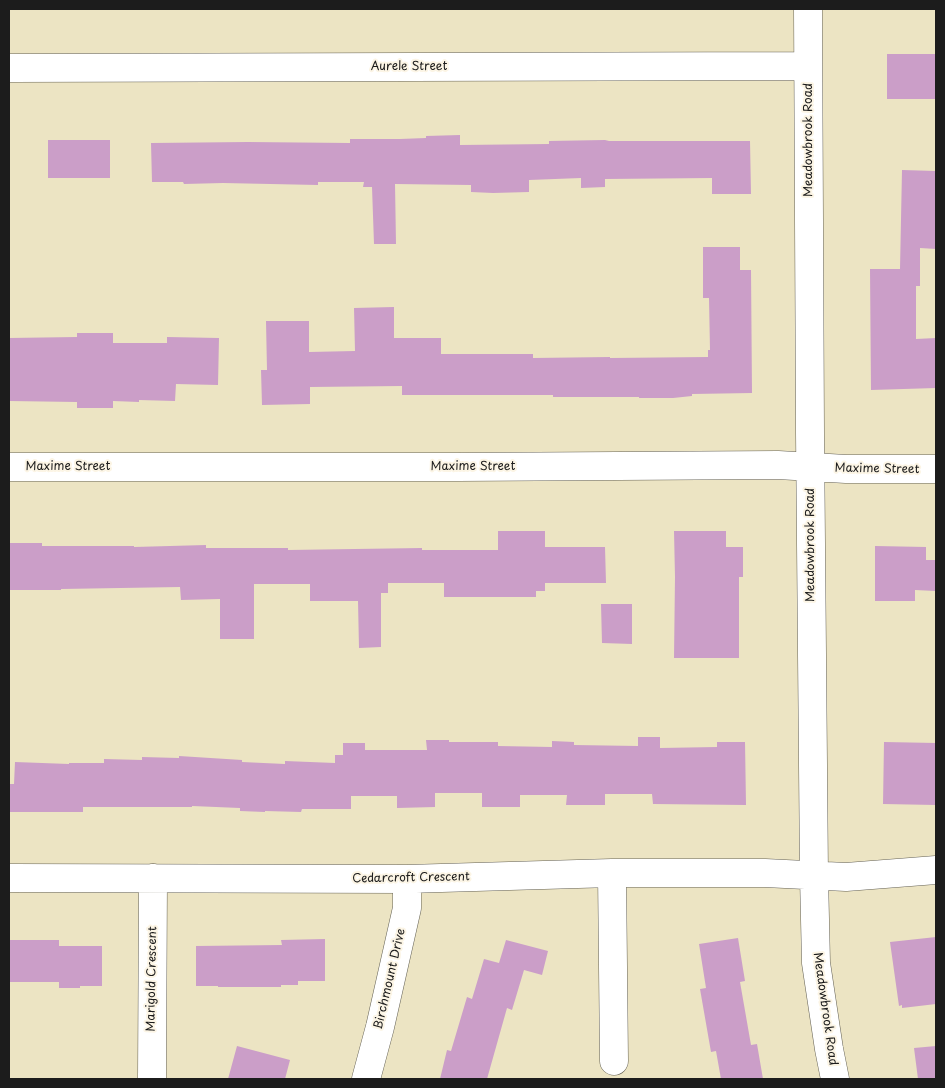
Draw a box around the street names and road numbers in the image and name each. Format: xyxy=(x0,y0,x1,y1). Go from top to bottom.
street label: Aurele Street xyxy=(371,60,447,74)
street label: Meadowbrook Road xyxy=(802,83,816,197)
street label: Maxime Street xyxy=(25,460,111,474)
street label: Maxime Street xyxy=(430,460,516,474)
street label: Maxime Street xyxy=(834,461,920,477)
street label: Meadowbrook Road xyxy=(804,488,818,602)
street label: Cedarcroft Crescent xyxy=(352,870,470,886)
street label: Marigold Crescent xyxy=(144,926,160,1032)
street label: Birchmount Drive xyxy=(371,927,409,1031)
street label: Meadowbrook Road xyxy=(810,951,840,1067)

